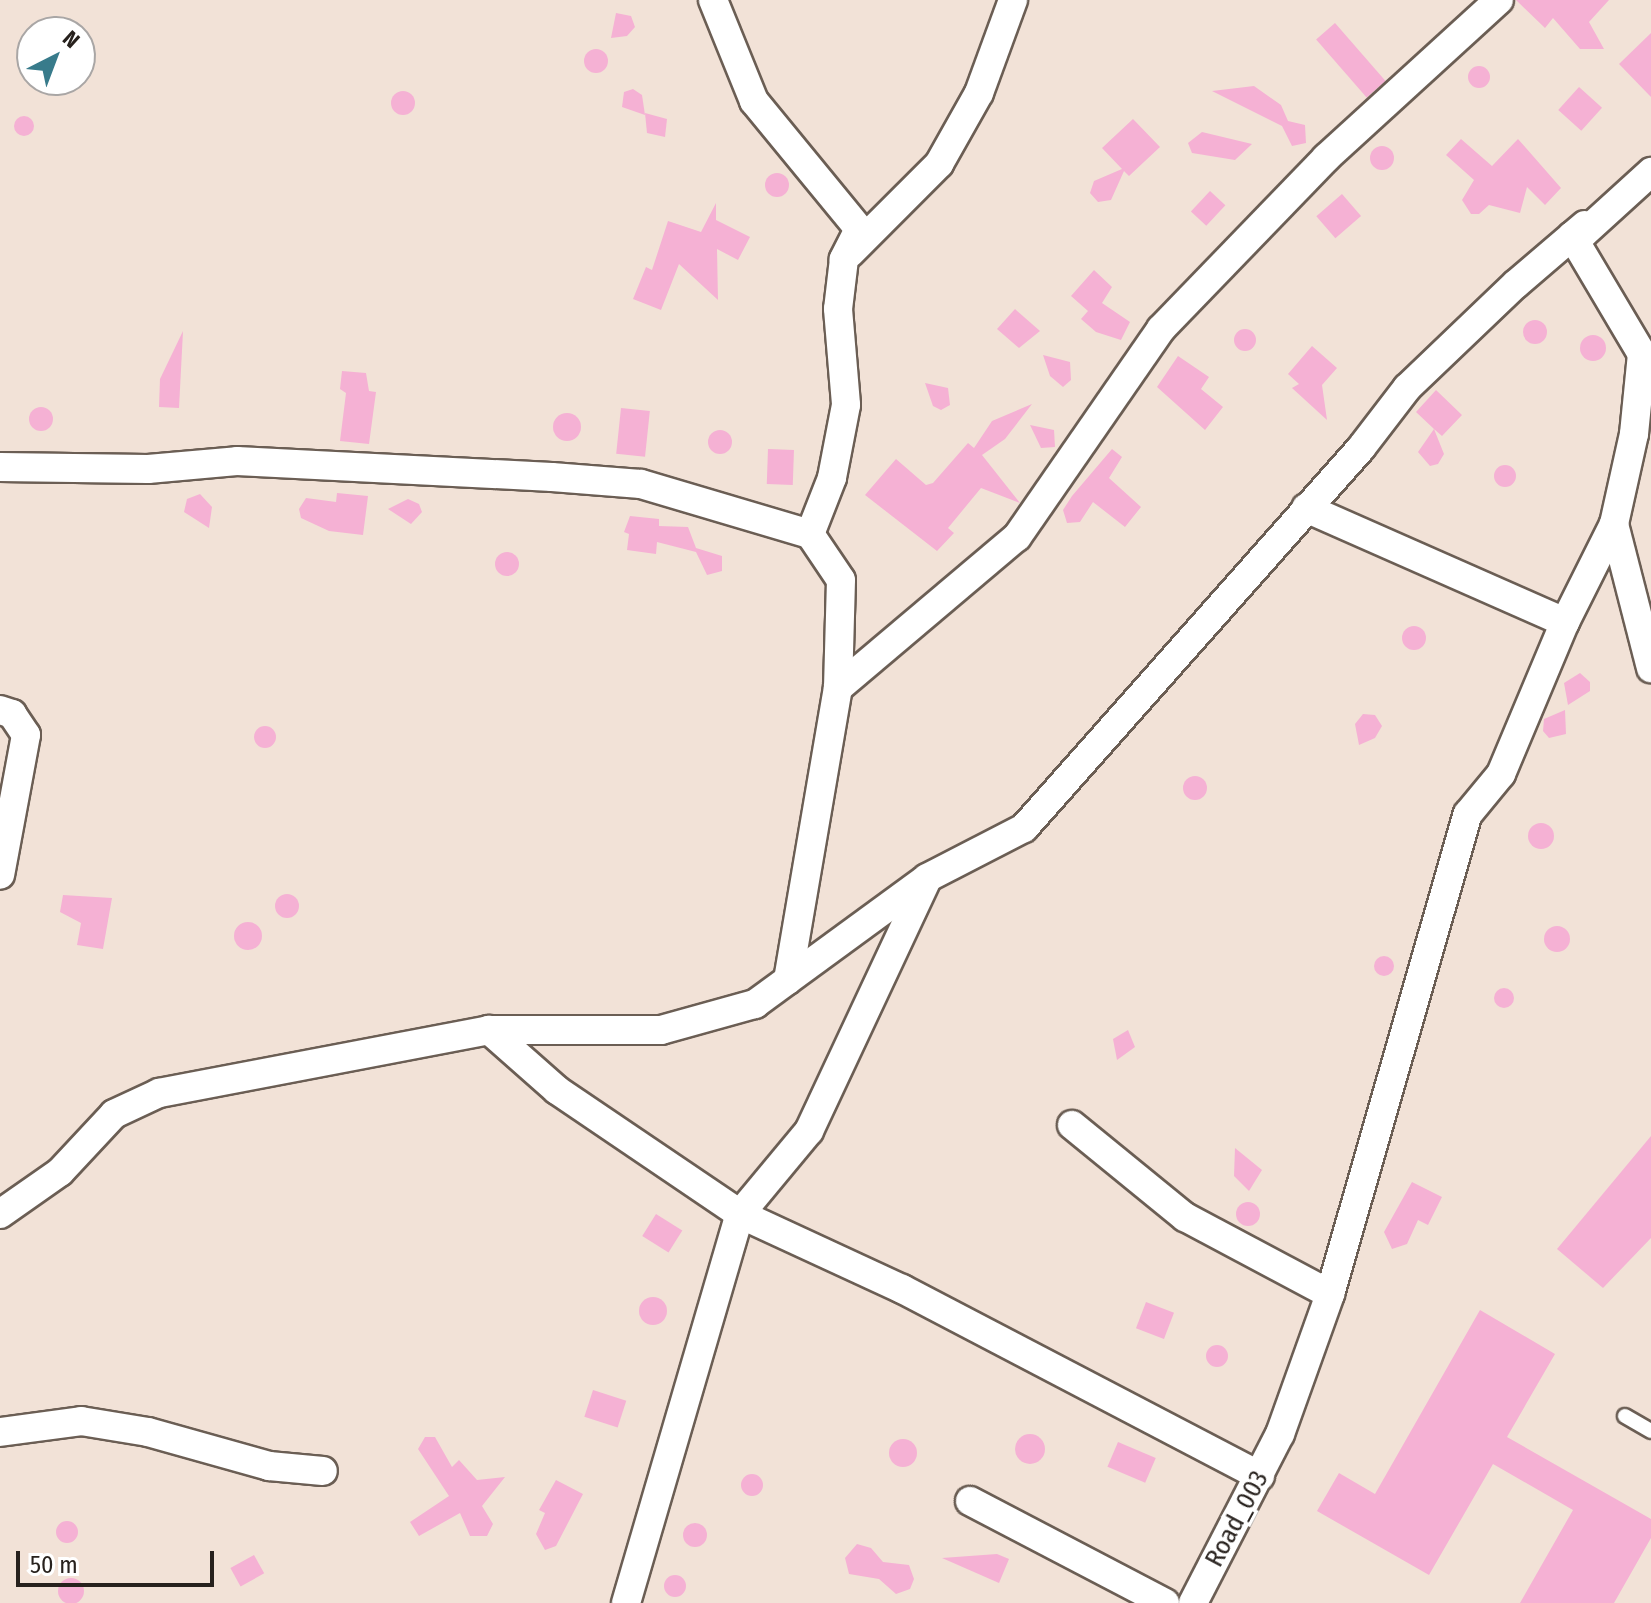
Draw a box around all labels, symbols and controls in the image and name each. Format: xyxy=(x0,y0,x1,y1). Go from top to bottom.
north arrow xyxy=(16,16,96,96)
text: N xyxy=(57,25,85,54)
street label: Road_003 xyxy=(1199,1466,1275,1572)
scale bar xyxy=(20,1535,218,1585)
text: 50 m xyxy=(30,1551,78,1579)

